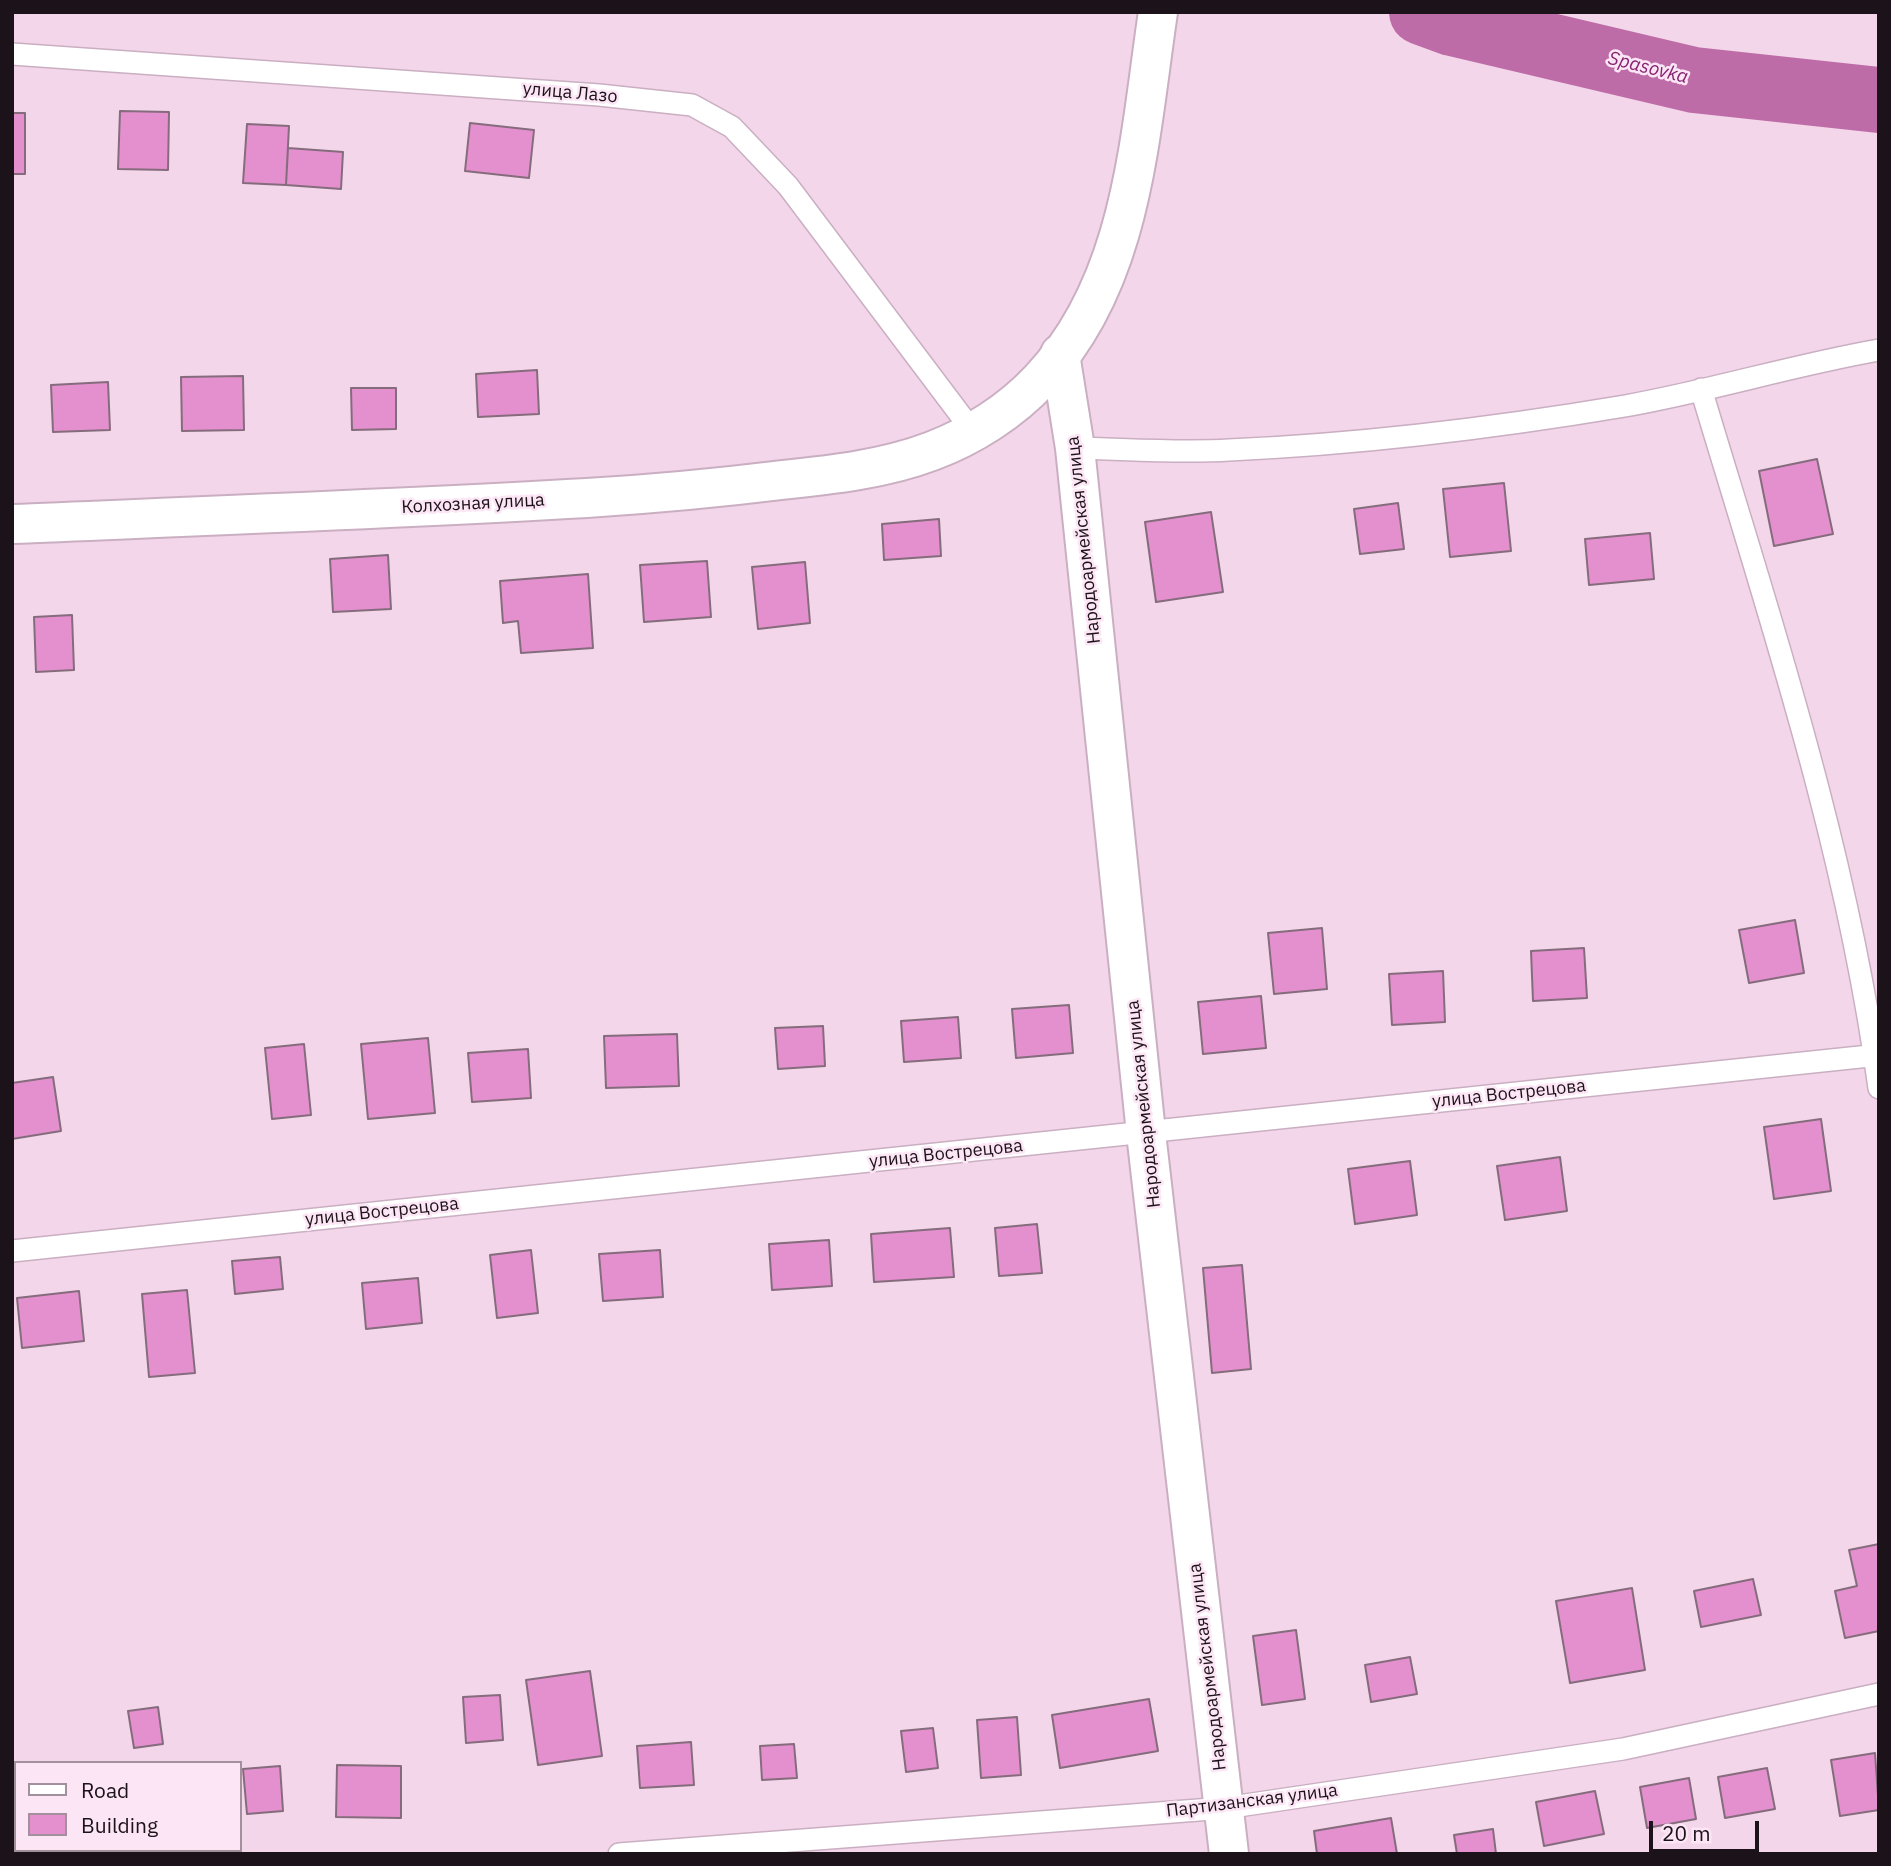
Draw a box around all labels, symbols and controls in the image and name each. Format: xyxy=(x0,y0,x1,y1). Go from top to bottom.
water label: Spasovka xyxy=(1606,47,1690,89)
street label: улица Лазо xyxy=(522,78,618,108)
street label: Народоармейская улица xyxy=(1062,435,1106,645)
street label: Колхозная улица xyxy=(401,489,545,519)
street label: Народоармейская улица xyxy=(1122,999,1166,1209)
street label: улица Вострецова xyxy=(1431,1075,1587,1113)
street label: улица Вострецова xyxy=(868,1135,1024,1173)
street label: улица Вострецова xyxy=(304,1193,460,1231)
street label: Народоармейская улица xyxy=(1185,1562,1231,1772)
legend xyxy=(14,1761,242,1852)
text: Road xyxy=(81,1776,129,1804)
street label: Партизанская улица xyxy=(1165,1780,1339,1822)
scale bar xyxy=(1653,1806,1763,1850)
text: Building xyxy=(81,1811,158,1839)
text: 20 m xyxy=(1662,1819,1711,1847)

